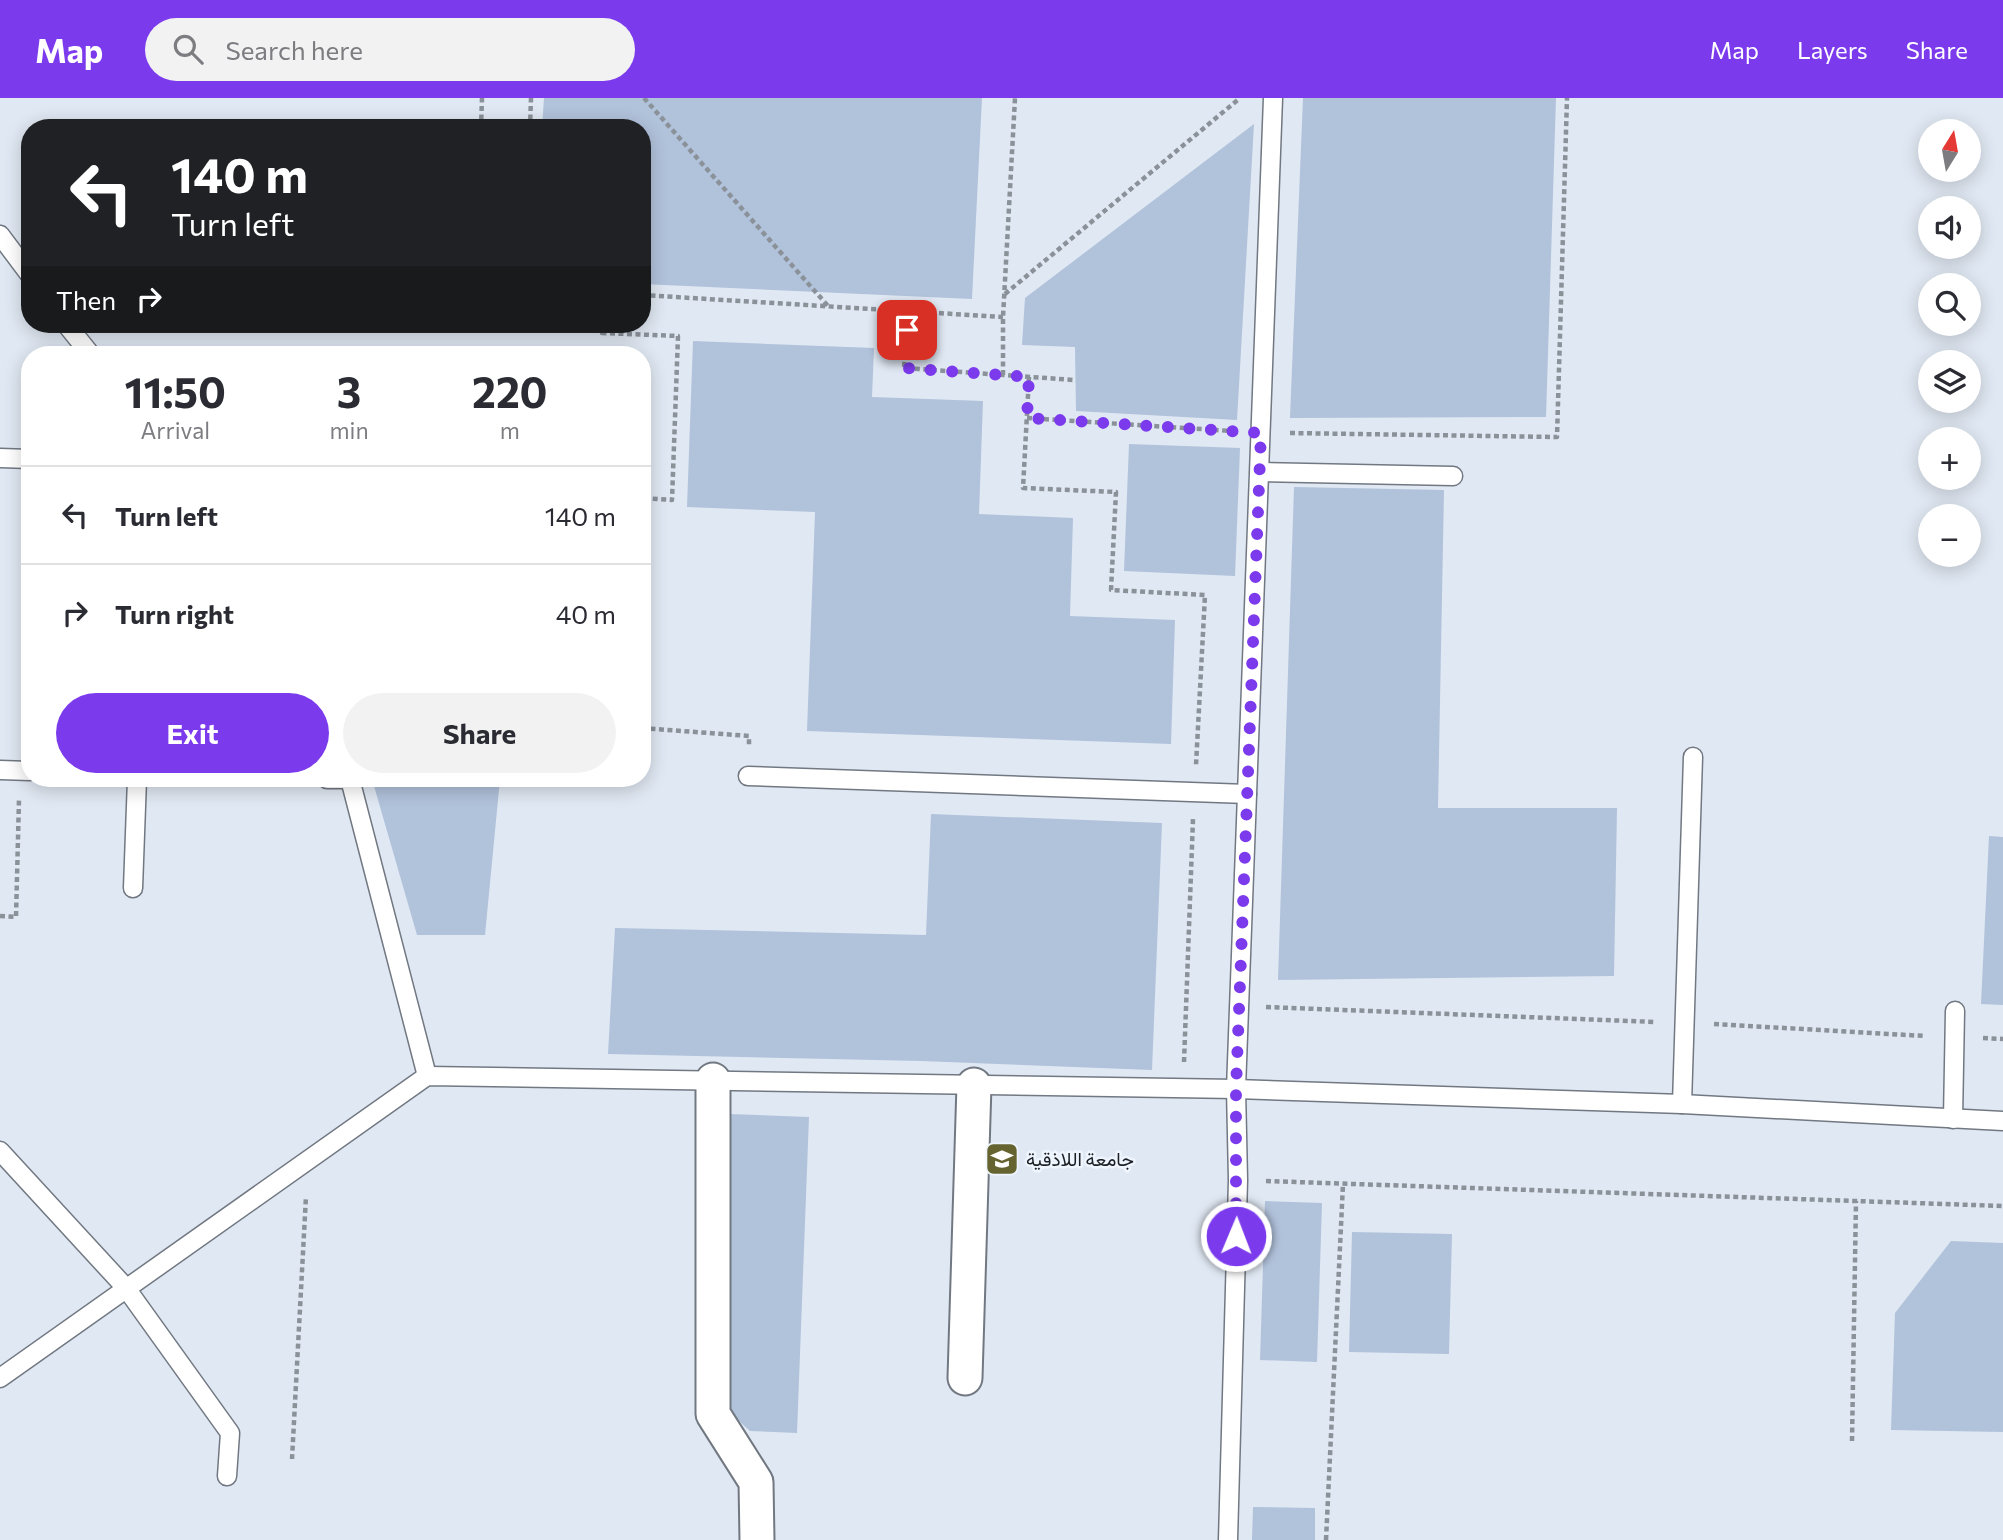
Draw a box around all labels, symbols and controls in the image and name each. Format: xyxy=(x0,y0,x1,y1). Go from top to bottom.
search box xyxy=(145,18,635,81)
text: Map xyxy=(35,29,103,70)
icon: search xyxy=(169,30,207,68)
text: Search here xyxy=(225,34,363,65)
text: Map xyxy=(1710,35,1759,64)
text: Layers xyxy=(1797,35,1868,64)
text: Share xyxy=(1906,35,1968,64)
north arrow xyxy=(1918,119,1981,182)
map controls xyxy=(1918,119,1981,567)
text: 140 m xyxy=(171,143,308,203)
icon: left xyxy=(56,147,147,238)
button: sound xyxy=(1918,196,1981,259)
text: Turn left xyxy=(171,203,295,243)
button: search xyxy=(1918,273,1981,336)
icon: right xyxy=(130,280,168,318)
text: Then xyxy=(56,284,116,315)
pin xyxy=(877,300,937,360)
icon: arrive xyxy=(888,311,926,349)
button: layers xyxy=(1918,350,1981,413)
text: 11:50 xyxy=(124,365,226,417)
text: 3 xyxy=(337,365,361,417)
text: 220 xyxy=(472,365,548,417)
text: Arrival xyxy=(140,416,210,444)
text: min xyxy=(329,416,369,444)
text: m xyxy=(500,416,520,444)
button: + xyxy=(1918,427,1981,490)
icon: left xyxy=(56,496,94,534)
text: Turn left xyxy=(115,500,218,531)
text: 140 m xyxy=(545,500,616,531)
button: − xyxy=(1918,504,1981,567)
icon: right xyxy=(56,594,94,632)
text: Turn right xyxy=(115,598,234,629)
text: 40 m xyxy=(556,598,616,629)
button: Exit xyxy=(56,693,329,773)
button: Share xyxy=(343,693,616,773)
school or university icon: جامعة اللاذقية xyxy=(983,1140,1021,1178)
place label: جامعة اللاذقية xyxy=(1026,1147,1134,1171)
position arrow xyxy=(1199,1199,1273,1273)

